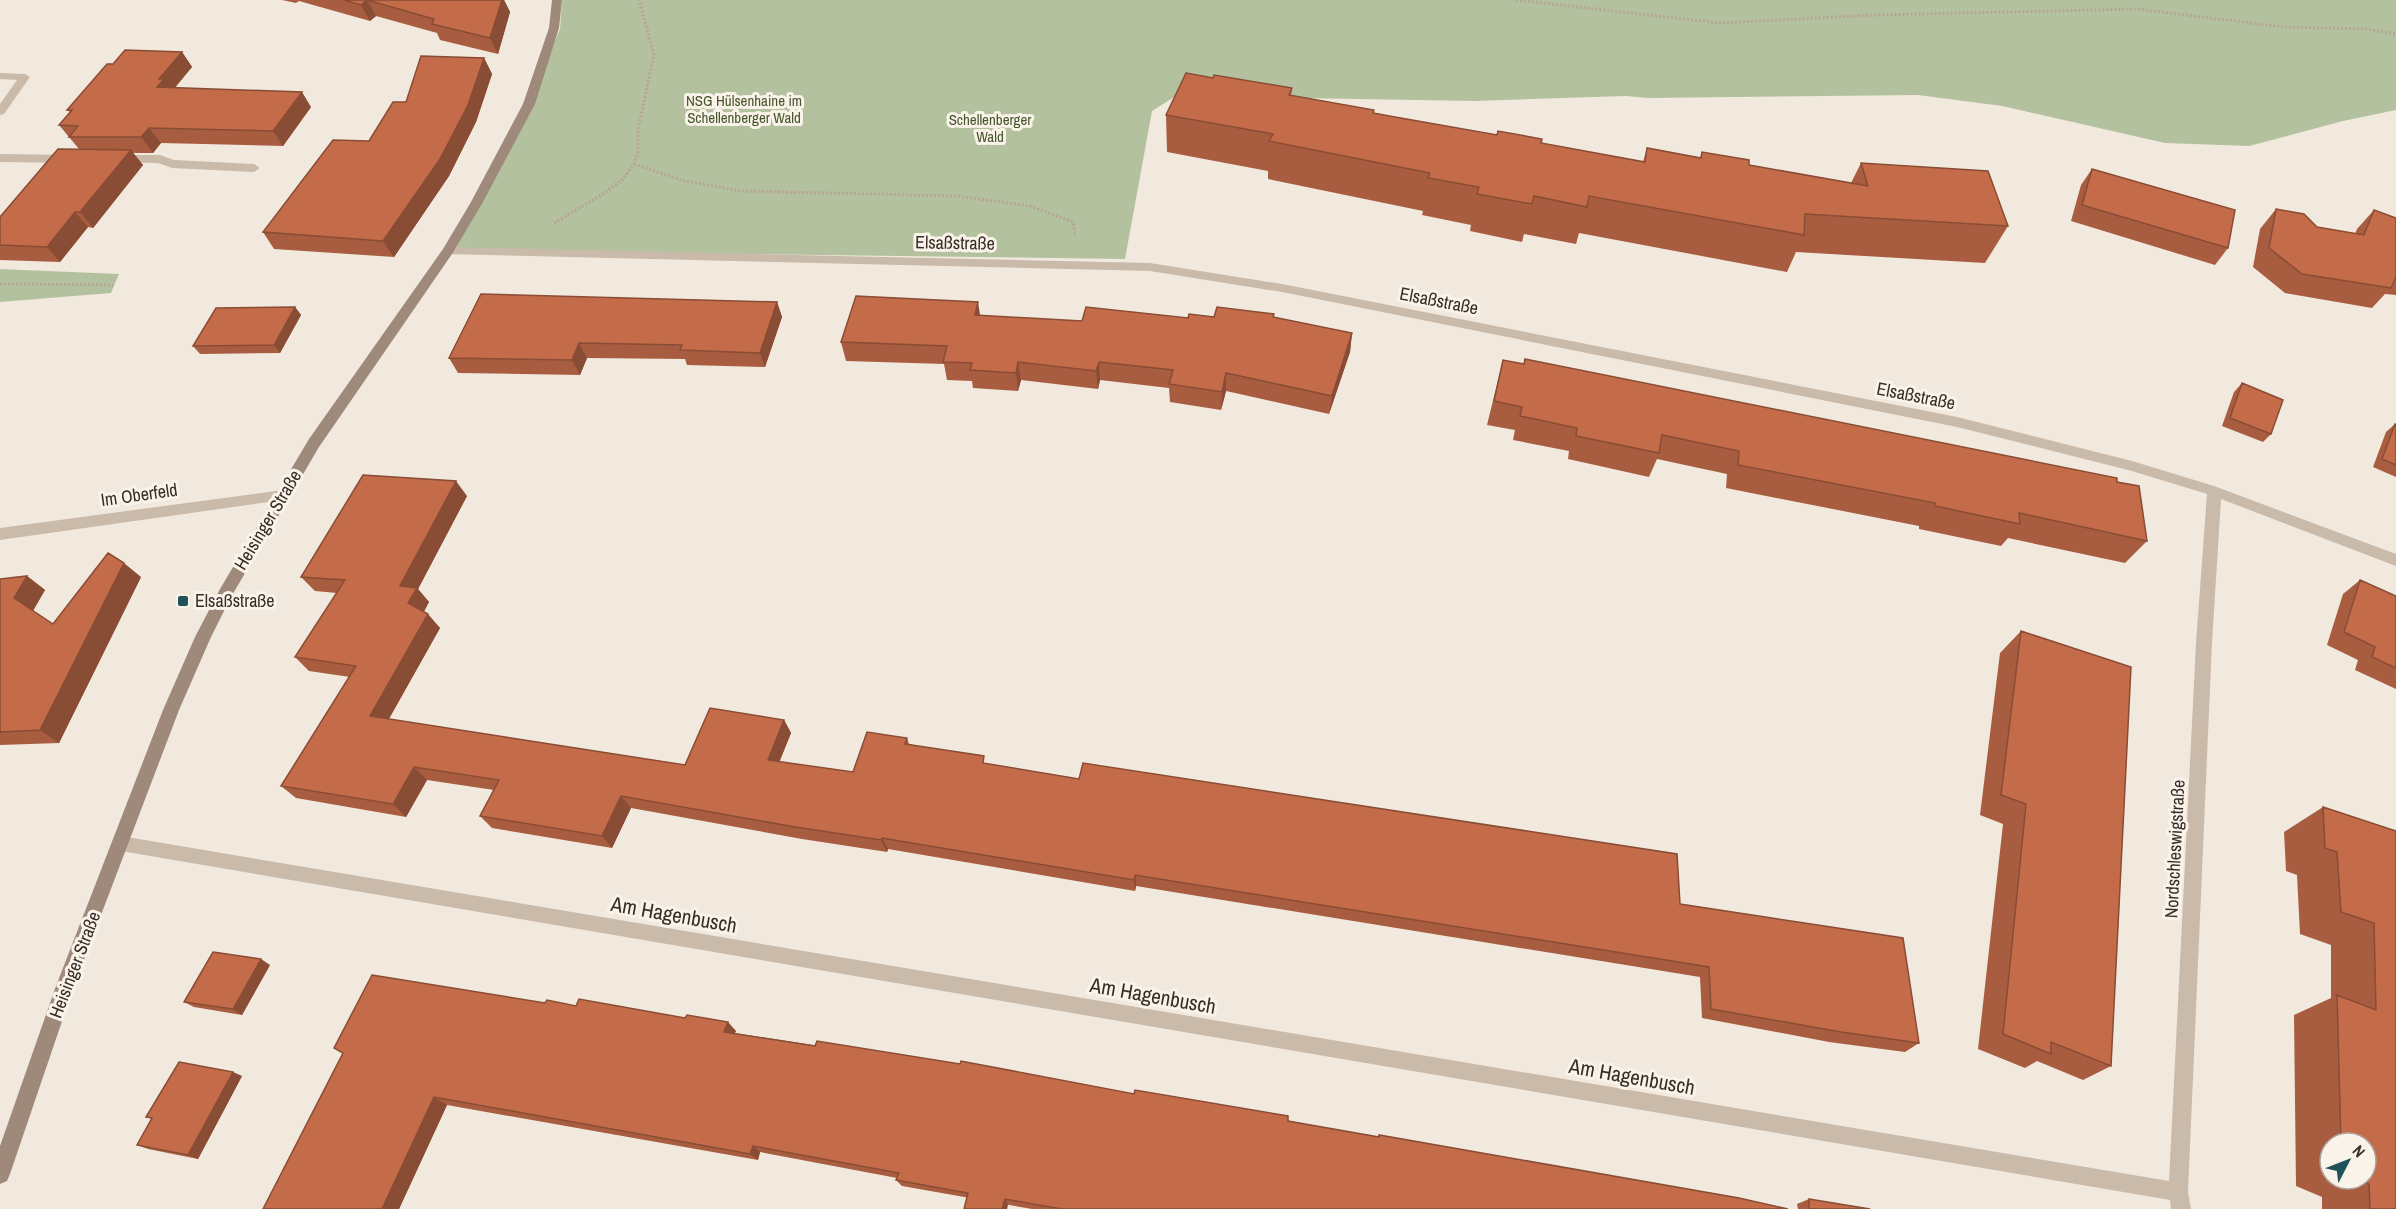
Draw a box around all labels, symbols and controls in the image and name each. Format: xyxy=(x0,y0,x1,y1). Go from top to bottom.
park label: NSG Hülsenhaine im Schellenberger Wald xyxy=(686,90,802,128)
park label: Schellenberger Wald xyxy=(949,109,1031,147)
street label: Elsaßstraße xyxy=(915,229,995,256)
street label: Elsaßstraße xyxy=(1398,281,1481,320)
street label: Elsaßstraße xyxy=(1875,376,1958,415)
street label: Heisinger Straße xyxy=(228,465,307,574)
street label: Im Oberfeld xyxy=(99,477,179,512)
place label: Elsaßstraße xyxy=(195,588,275,613)
marker: Elsaßstraße xyxy=(176,594,190,608)
street label: Nordschleswigstraße xyxy=(2158,779,2191,919)
street label: Am Hagenbusch xyxy=(608,889,739,940)
street label: Heisinger Straße xyxy=(43,908,106,1022)
street label: Am Hagenbusch xyxy=(1087,970,1218,1021)
street label: Am Hagenbusch xyxy=(1566,1051,1697,1102)
north arrow xyxy=(2318,1131,2378,1191)
text: N xyxy=(2348,1140,2370,1162)

